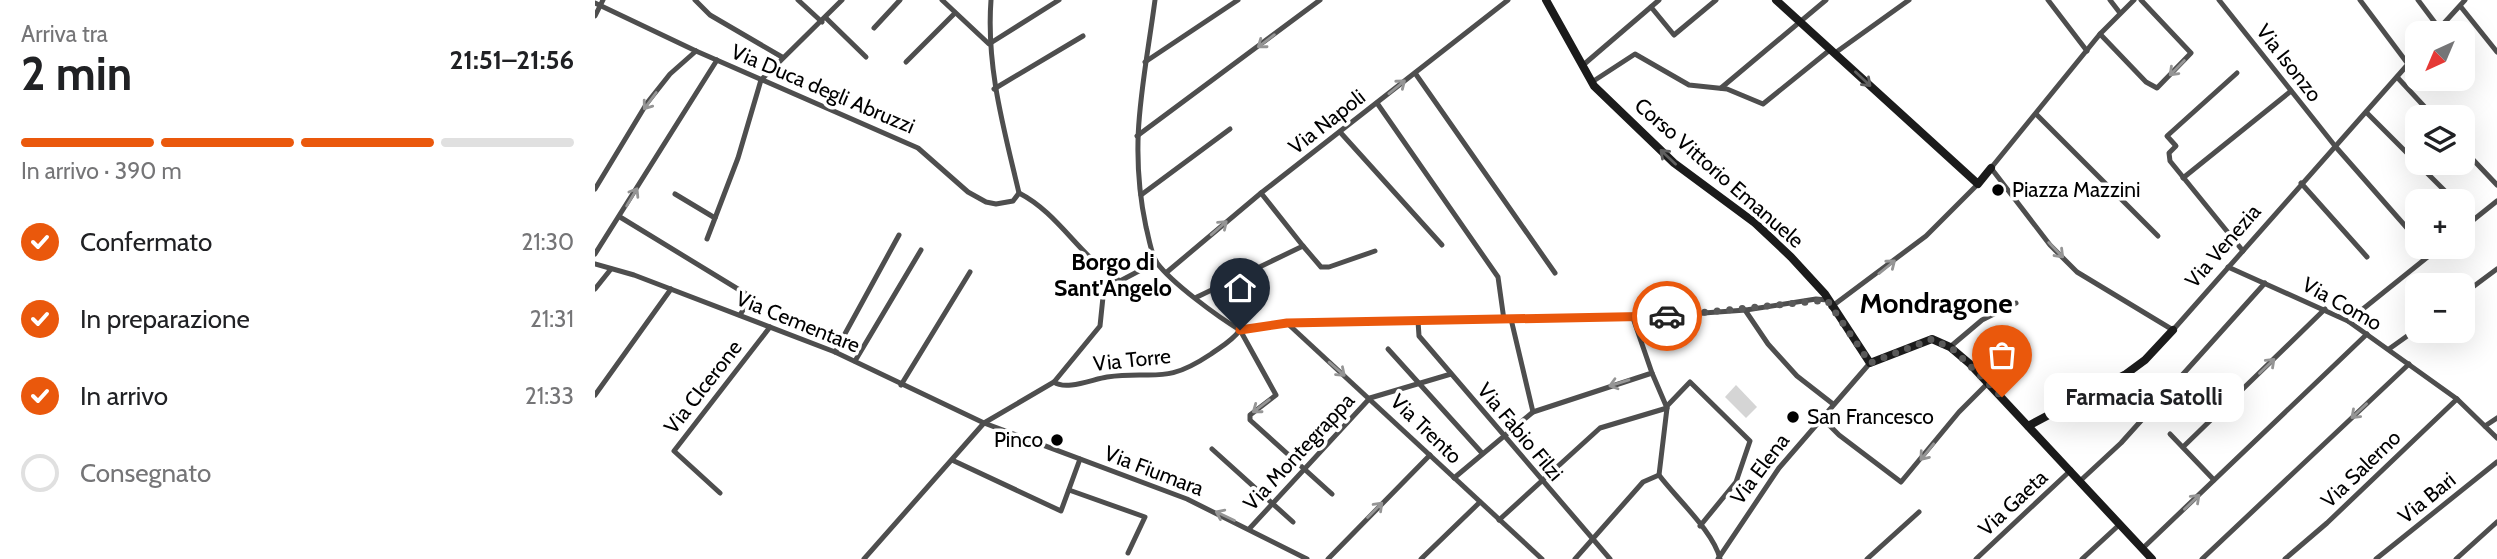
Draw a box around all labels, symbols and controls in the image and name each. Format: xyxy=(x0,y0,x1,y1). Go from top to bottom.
street label: Via Isonzo xyxy=(2251,19,2327,106)
text: Arriva tra xyxy=(21,20,108,48)
north arrow xyxy=(2405,21,2475,91)
map controls xyxy=(2405,21,2475,343)
one-way arrow xyxy=(1257,34,1276,49)
street label: Via Duca degli Abruzzi xyxy=(728,39,919,139)
text: 21:51–21:56 xyxy=(450,44,574,76)
text: 2 min xyxy=(21,46,132,102)
one-way arrow xyxy=(2169,59,2186,76)
one-way arrow xyxy=(1854,71,1872,87)
one-way arrow xyxy=(1388,79,1406,95)
street label: Via Napoli xyxy=(1283,84,1370,159)
one-way arrow xyxy=(642,91,657,110)
street label: Corso Vittorio Emanuele xyxy=(1630,92,1809,253)
button: layers xyxy=(2405,105,2475,175)
one-way arrow xyxy=(1660,149,1678,166)
text: In arrivo · 390 m xyxy=(21,157,182,185)
place label: Piazza Mazzini xyxy=(2012,177,2140,202)
marker: Piazza Mazzini xyxy=(1990,182,2006,198)
one-way arrow xyxy=(625,187,639,207)
button: + xyxy=(2405,189,2475,259)
street label: Via Venezia xyxy=(2180,199,2266,292)
one-way arrow xyxy=(1210,220,1228,236)
icon: check xyxy=(21,223,59,261)
text: Confermato xyxy=(80,226,212,258)
text: 21:30 xyxy=(521,228,574,256)
one-way arrow xyxy=(2047,241,2064,258)
district label: Borgo di Sant'Angelo xyxy=(1054,248,1172,302)
pin xyxy=(1210,258,1270,330)
one-way arrow xyxy=(1877,260,1895,275)
icon: home xyxy=(1221,269,1259,307)
street label: Via Como xyxy=(2298,272,2386,336)
button: − xyxy=(2405,273,2475,343)
courier xyxy=(1632,281,1702,351)
street label: Via Cementare xyxy=(733,285,864,358)
district label: Mondragone xyxy=(1859,286,2013,320)
icon: car xyxy=(1648,297,1686,335)
icon: check xyxy=(21,300,59,338)
text: In preparazione xyxy=(80,303,250,335)
text: 21:31 xyxy=(530,305,574,333)
pin xyxy=(1972,325,2032,397)
street label: Via CIcerone xyxy=(658,335,747,438)
icon: bag xyxy=(1983,336,2021,374)
street label: Via Torre xyxy=(1092,343,1172,376)
one-way arrow xyxy=(2258,357,2275,374)
one-way arrow xyxy=(1328,361,1346,377)
callout: Farmacia Satolli xyxy=(2044,372,2243,422)
icon: check xyxy=(21,377,59,415)
street label: Via Fabio Filzi xyxy=(1472,378,1568,486)
one-way arrow xyxy=(1609,378,1631,391)
text: In arrivo xyxy=(80,380,168,412)
text: 21:33 xyxy=(525,382,574,410)
text: Farmacia Satolli xyxy=(2065,383,2223,411)
street label: Via Montegrappa xyxy=(1238,388,1359,515)
street label: Via Trento xyxy=(1385,389,1467,469)
one-way arrow xyxy=(1252,399,1271,413)
one-way arrow xyxy=(2351,402,2368,419)
place label: San Francesco xyxy=(1807,404,1934,429)
marker: San Francesco xyxy=(1785,409,1801,425)
street label: Via Salerno xyxy=(2316,425,2406,513)
place label: Pinco xyxy=(994,427,1043,452)
street label: Via Elena xyxy=(1725,428,1794,509)
marker: Pinco xyxy=(1049,432,1065,448)
street label: Via Fiumara xyxy=(1101,440,1207,501)
one-way arrow xyxy=(1919,443,1935,461)
text: Consegnato xyxy=(80,457,211,489)
street label: Via Gaeta xyxy=(1973,464,2052,541)
street label: Via Bari xyxy=(2393,467,2460,528)
one-way arrow xyxy=(2183,493,2200,510)
one-way arrow xyxy=(1367,502,1384,519)
one-way arrow xyxy=(1215,509,1236,522)

